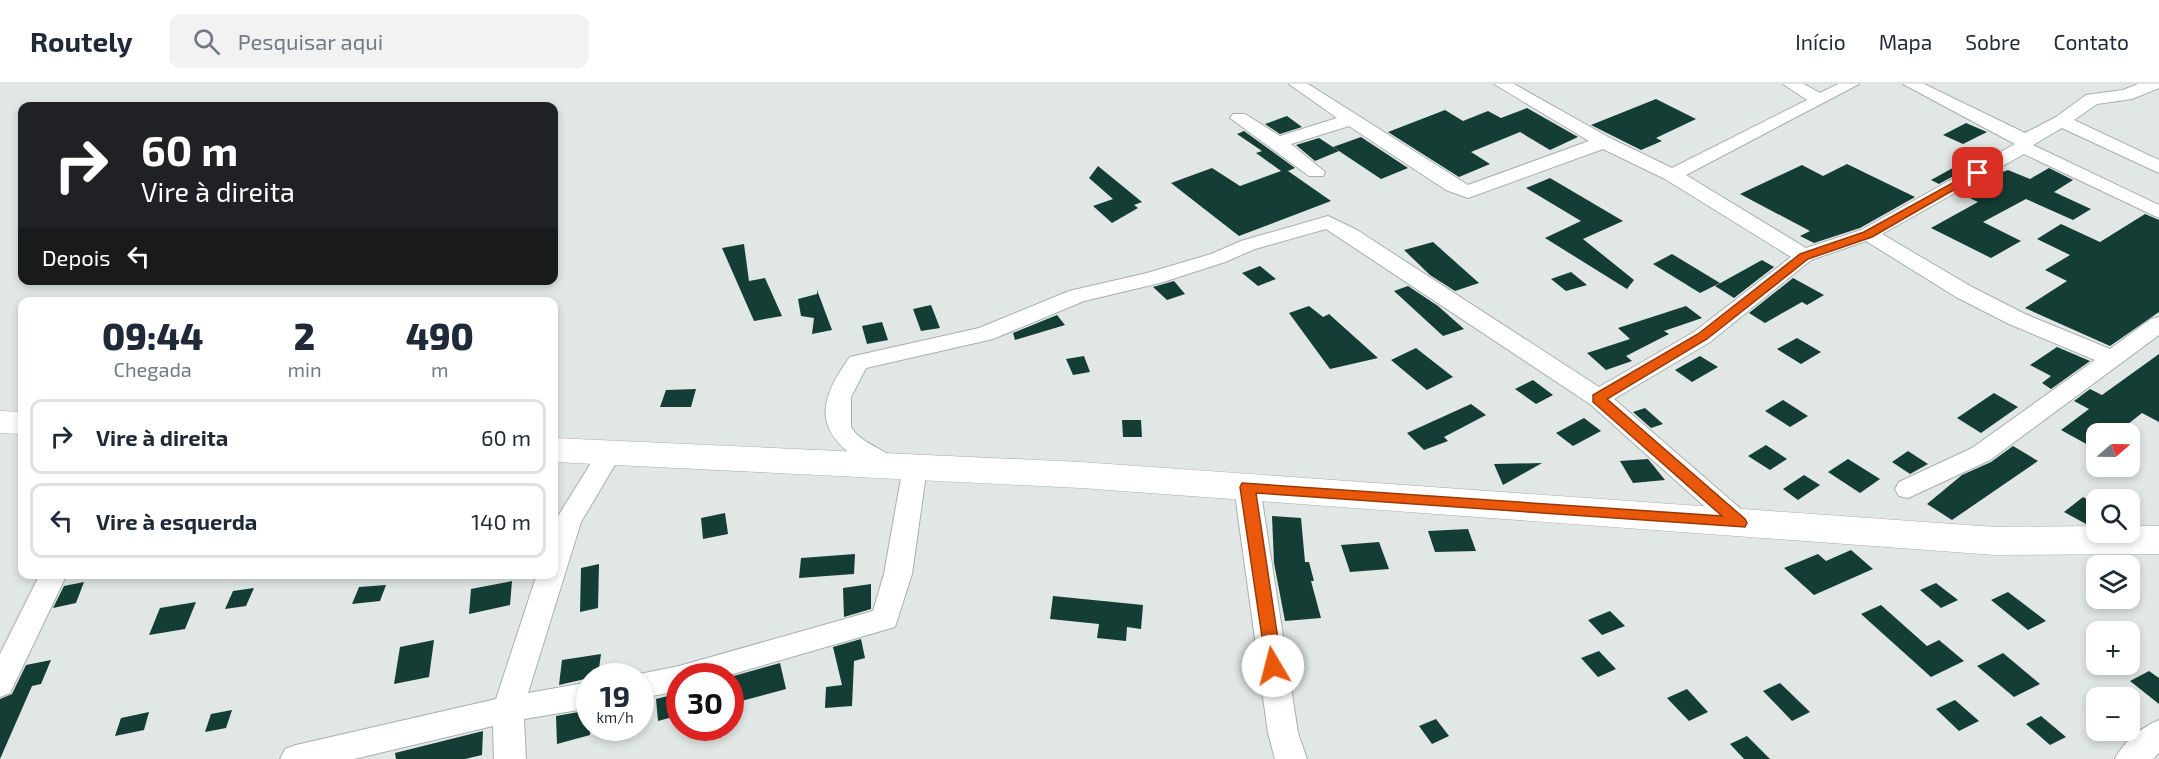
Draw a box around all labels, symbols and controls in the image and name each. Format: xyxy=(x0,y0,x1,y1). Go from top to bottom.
search box xyxy=(169,14,589,68)
text: Routely xyxy=(30,24,133,58)
icon: search xyxy=(190,25,223,58)
text: Pesquisar aqui xyxy=(238,28,383,54)
text: Início xyxy=(1795,29,1846,54)
text: Mapa xyxy=(1879,29,1932,54)
text: Sobre xyxy=(1965,29,2020,54)
text: Contato xyxy=(2053,29,2129,54)
text: 60 m xyxy=(141,124,238,174)
icon: right xyxy=(42,126,120,204)
pin xyxy=(1952,147,2003,198)
icon: arrive xyxy=(1961,156,1994,189)
text: Vire à direita xyxy=(141,175,295,207)
icon: left xyxy=(122,240,155,273)
text: Depois xyxy=(42,244,110,270)
text: 09:44 xyxy=(102,314,203,357)
text: 2 xyxy=(294,314,315,357)
text: 490 xyxy=(406,314,474,357)
text: Chegada xyxy=(114,357,192,381)
text: min xyxy=(287,357,322,381)
text: m xyxy=(431,357,449,381)
icon: right xyxy=(45,420,78,453)
north arrow xyxy=(2086,423,2140,477)
map controls xyxy=(2086,423,2140,741)
text: Vire à direita xyxy=(96,424,228,450)
text: 60 m xyxy=(481,424,531,450)
button: search xyxy=(2086,489,2140,543)
icon: left xyxy=(45,504,78,537)
text: Vire à esquerda xyxy=(96,508,257,534)
text: 140 m xyxy=(471,508,531,534)
button: layers xyxy=(2086,555,2140,609)
button: + xyxy=(2086,621,2140,675)
position arrow xyxy=(1241,634,1305,698)
speed limit sign: 30 xyxy=(666,663,744,741)
text: 19 xyxy=(600,677,630,713)
button: − xyxy=(2086,687,2140,741)
text: km/h xyxy=(596,708,634,726)

